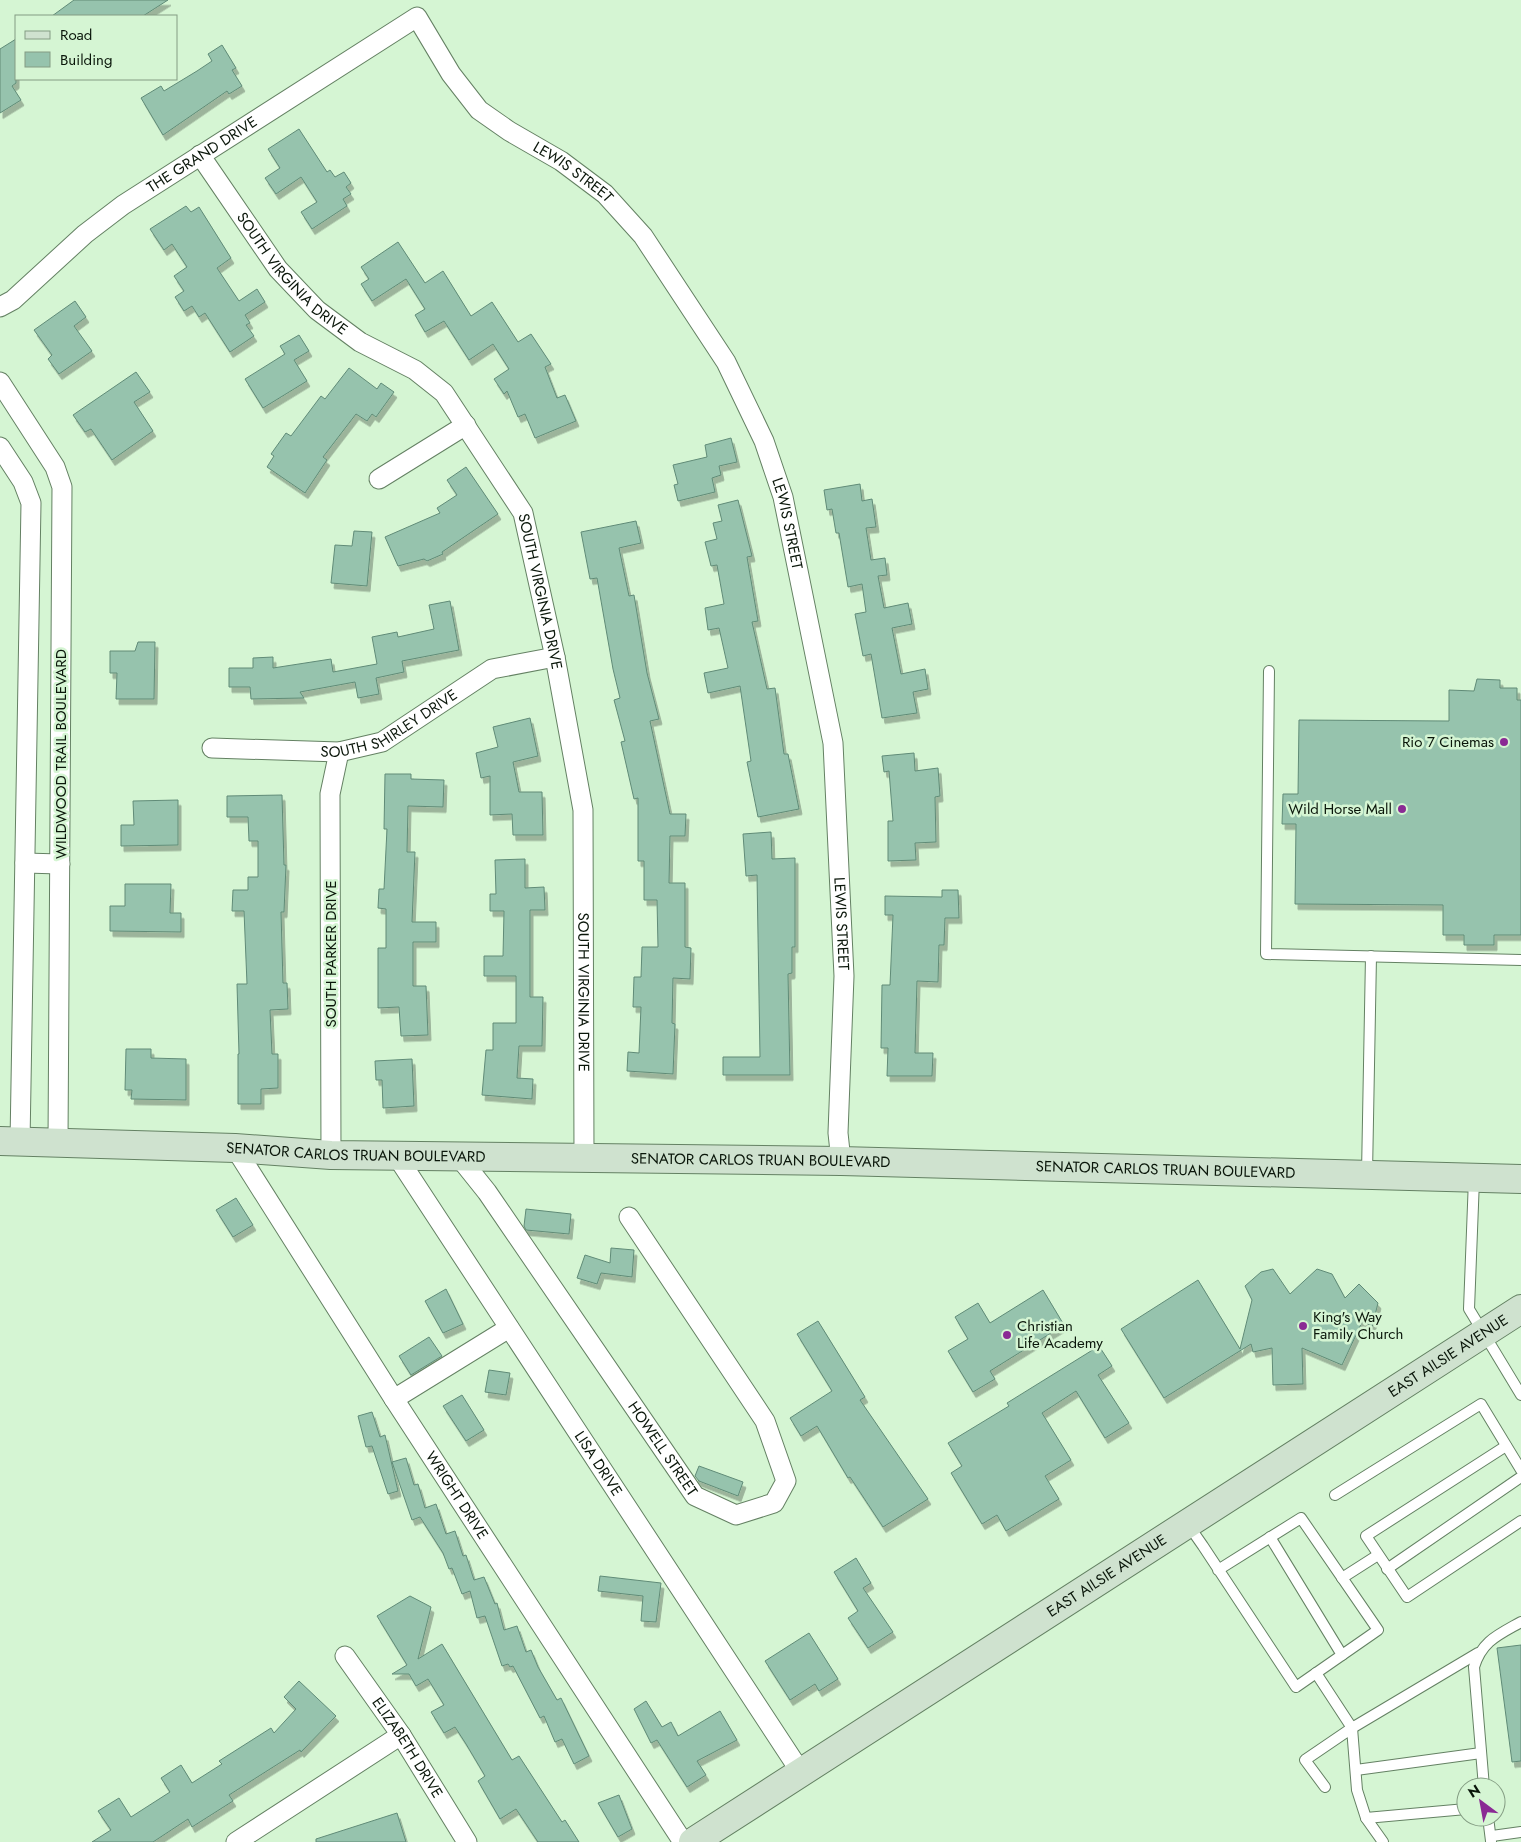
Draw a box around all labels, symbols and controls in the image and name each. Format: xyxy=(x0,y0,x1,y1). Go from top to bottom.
legend xyxy=(15,15,178,80)
text: Road xyxy=(60,24,92,46)
text: Building xyxy=(60,49,112,71)
street label: THE GRAND DRIVE xyxy=(142,111,262,198)
street label: LEWIS STREET xyxy=(529,136,618,207)
street label: SOUTH VIRGINIA DRIVE xyxy=(231,208,352,340)
street label: LEWIS STREET xyxy=(766,475,808,571)
street label: SOUTH VIRGINIA DRIVE xyxy=(512,511,568,671)
street label: WILDWOOD TRAIL BOULEVARD xyxy=(50,649,72,859)
street label: SOUTH SHIRLEY DRIVE xyxy=(320,684,462,763)
place label: Rio 7 Cinemas xyxy=(1402,731,1494,753)
marker: Rio 7 Cinemas xyxy=(1498,736,1510,748)
place label: Wild Horse Mall xyxy=(1288,798,1392,820)
marker: Wild Horse Mall xyxy=(1396,803,1408,815)
street label: LEWIS STREET xyxy=(828,876,855,971)
street label: SOUTH PARKER DRIVE xyxy=(320,880,342,1028)
street label: SOUTH VIRGINIA DRIVE xyxy=(572,913,595,1072)
street label: SENATOR CARLOS TRUAN BOULEVARD xyxy=(226,1137,486,1168)
street label: SENATOR CARLOS TRUAN BOULEVARD xyxy=(631,1148,891,1173)
street label: SENATOR CARLOS TRUAN BOULEVARD xyxy=(1035,1155,1296,1184)
place label: King's Way Family Church xyxy=(1313,1306,1403,1345)
street label: EAST AILSIE AVENUE xyxy=(1384,1309,1512,1403)
place label: Christian Life Academy xyxy=(1017,1315,1103,1354)
marker: King's Way Family Church xyxy=(1297,1320,1309,1332)
marker: Christian Life Academy xyxy=(1001,1329,1013,1341)
street label: HOWELL STREET xyxy=(622,1397,703,1501)
street label: LISA DRIVE xyxy=(569,1427,628,1500)
street label: WRIGHT DRIVE xyxy=(420,1447,494,1544)
street label: EAST AILSIE AVENUE xyxy=(1042,1529,1171,1623)
street label: ELIZABETH DRIVE xyxy=(367,1693,448,1802)
north arrow xyxy=(1456,1777,1506,1827)
text: N xyxy=(1464,1780,1484,1802)

